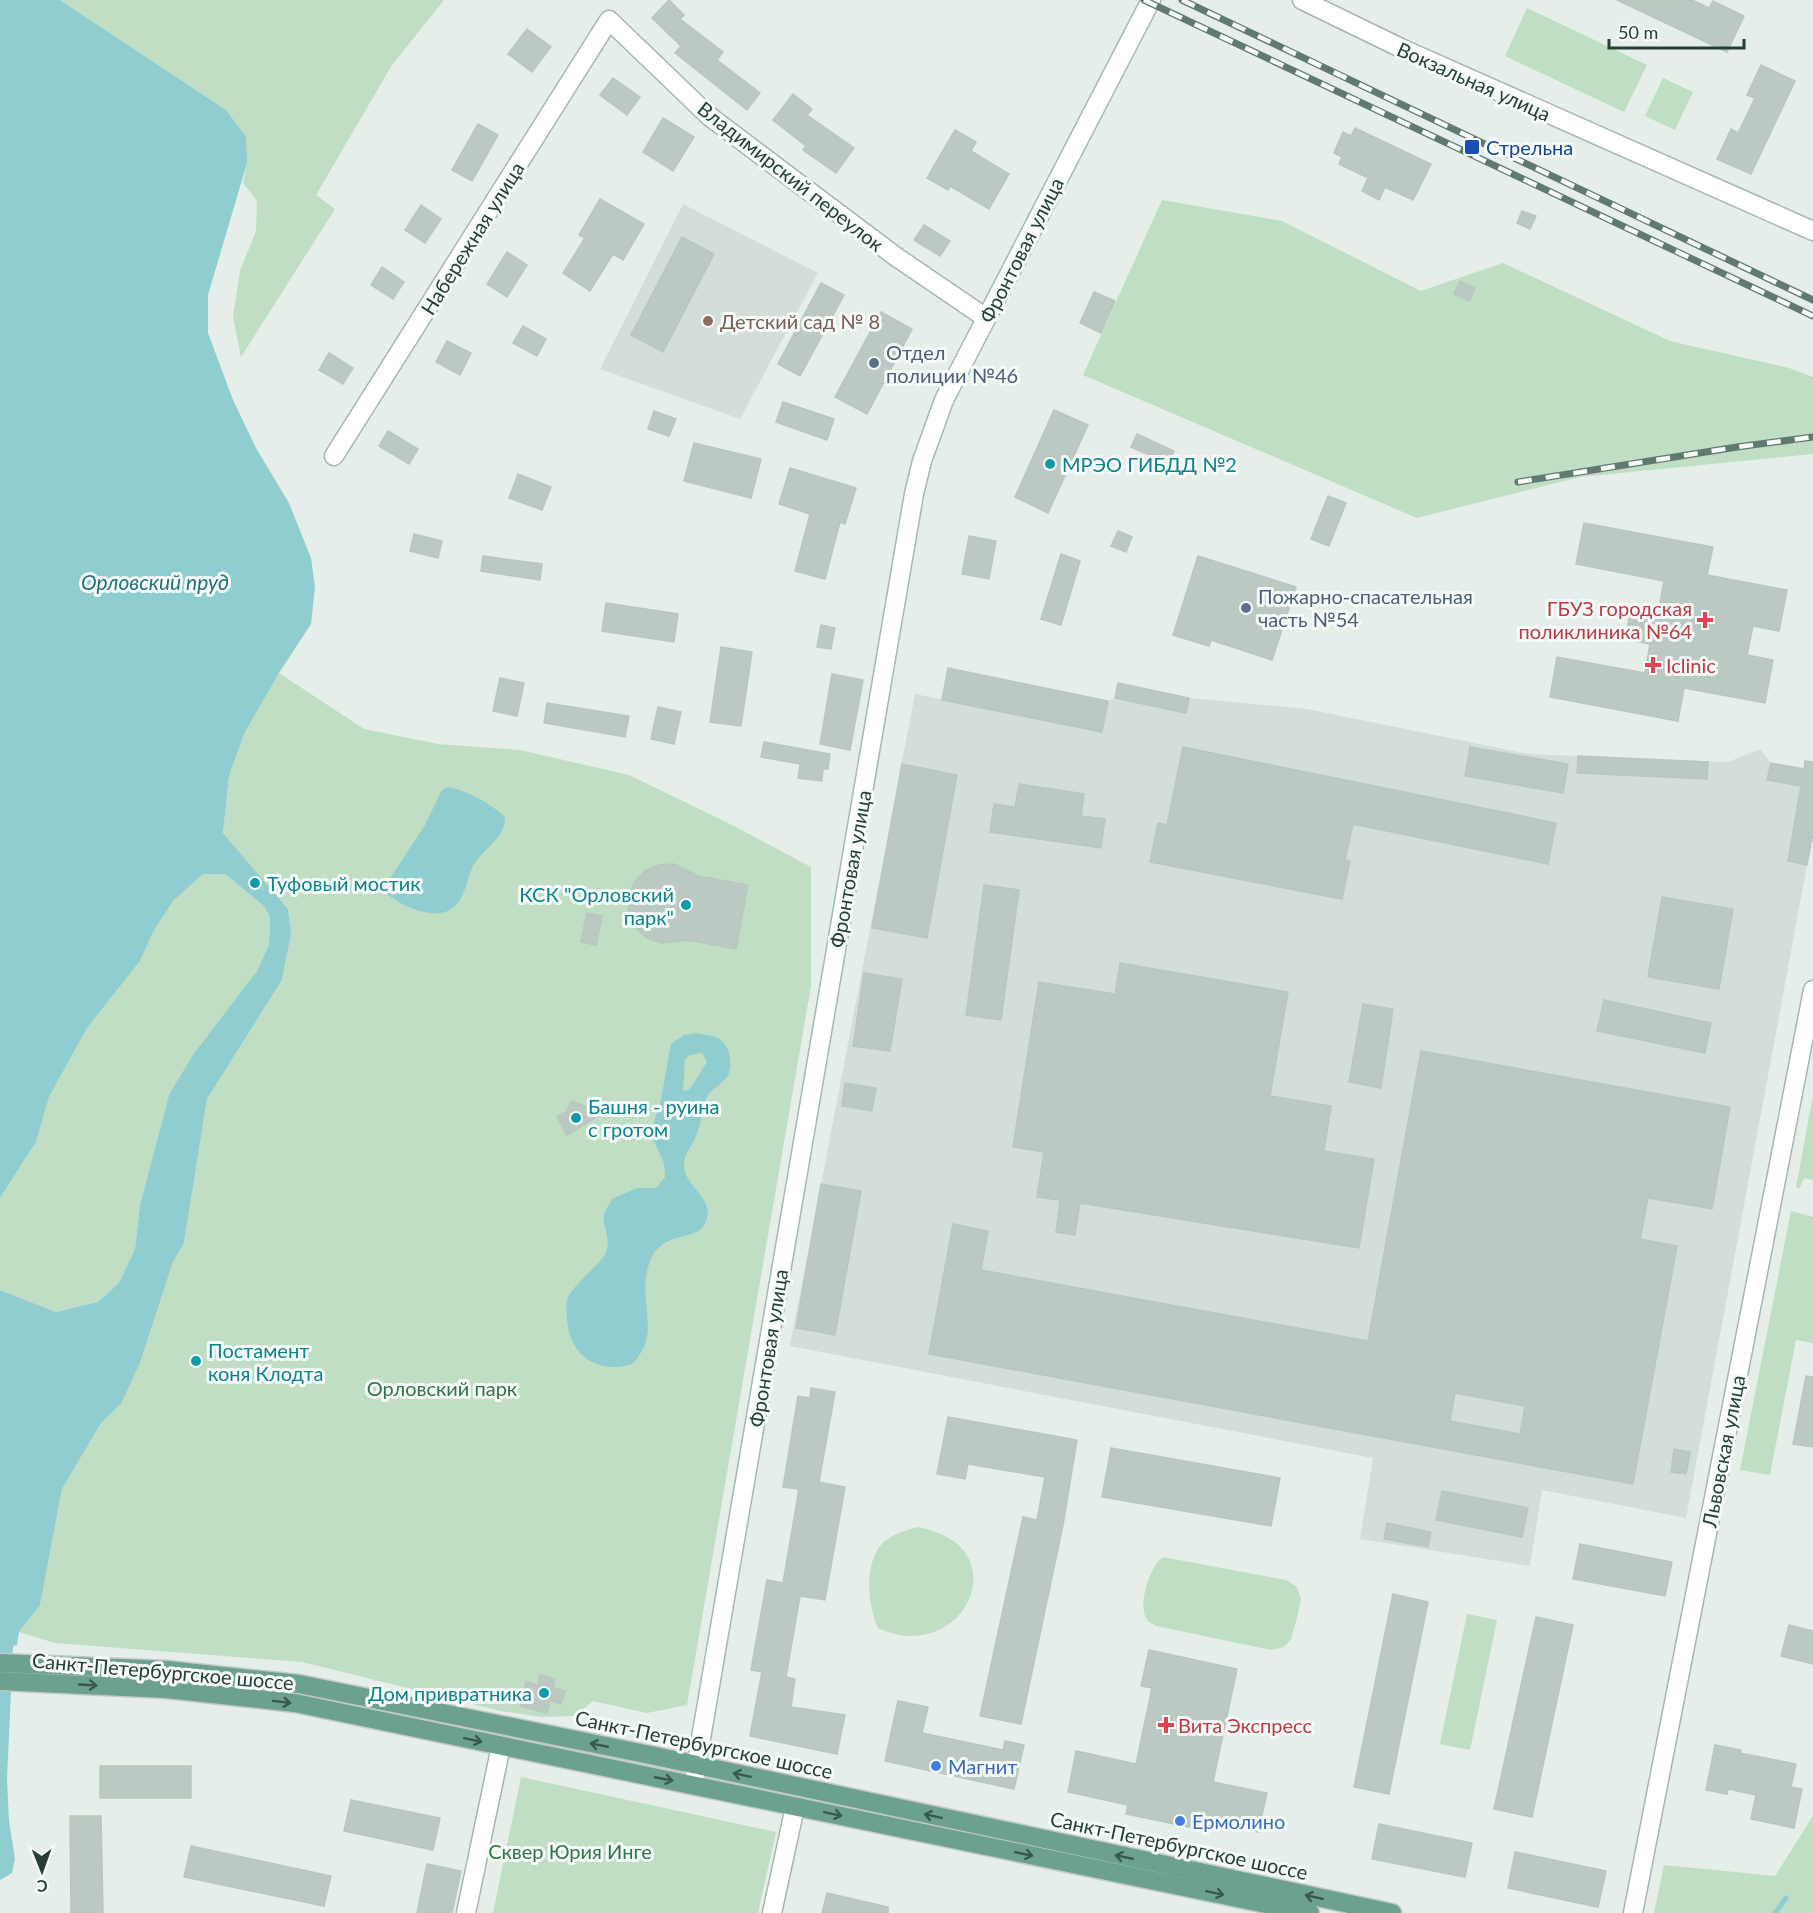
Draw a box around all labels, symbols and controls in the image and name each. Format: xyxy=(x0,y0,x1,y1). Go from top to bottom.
scale bar xyxy=(1609,12,1744,50)
text: 50 m xyxy=(1618,21,1658,43)
street label: Вокзальная улица xyxy=(1394,36,1554,126)
street label: Владимирский переулок xyxy=(693,96,889,256)
place label: Стрельна xyxy=(1486,135,1573,159)
marker: Стрельна xyxy=(1463,138,1481,156)
street label: Набережная улица xyxy=(415,157,529,319)
street label: Фронтовая улица xyxy=(974,173,1068,327)
place label: Детский сад № 8 xyxy=(720,309,880,333)
marker: Детский сад № 8 xyxy=(701,314,715,328)
place label: Отдел полиции №46 xyxy=(886,340,1018,387)
marker: Отдел полиции №46 xyxy=(867,356,881,370)
place label: МРЭО ГИБДД №2 xyxy=(1062,452,1237,476)
marker: МРЭО ГИБДД №2 xyxy=(1043,457,1057,471)
water label: Орловский пруд xyxy=(81,569,229,594)
place label: Пожарно-спасательная часть №54 xyxy=(1258,584,1473,631)
place label: ГБУЗ городская поликлиника №64 xyxy=(1518,596,1692,643)
marker: Пожарно-спасательная часть №54 xyxy=(1239,601,1253,615)
marker: ГБУЗ городская поликлиника №64 xyxy=(1696,611,1714,629)
place label: Iclinic xyxy=(1666,653,1716,677)
marker: Iclinic xyxy=(1644,656,1662,674)
street label: Фронтовая улица xyxy=(824,788,876,950)
place label: Туфовый мостик xyxy=(267,871,421,895)
marker: Туфовый мостик xyxy=(248,876,262,890)
place label: КСК "Орловский парк" xyxy=(519,882,674,929)
marker: КСК "Орловский парк" xyxy=(679,898,693,912)
place label: Башня - руина с гротом xyxy=(588,1094,719,1141)
marker: Башня - руина с гротом xyxy=(569,1111,583,1125)
street label: Фронтовая улица xyxy=(744,1267,792,1429)
place label: Постамент коня Клодта xyxy=(208,1338,323,1385)
marker: Постамент коня Клодта xyxy=(189,1354,203,1368)
street label: Львовская улица xyxy=(1696,1373,1750,1530)
park label: Орловский парк xyxy=(367,1376,518,1400)
street label: Санкт-Петербургское шоссе xyxy=(31,1648,295,1694)
one-way arrow xyxy=(77,1680,97,1691)
place label: Дом привратника xyxy=(368,1681,532,1705)
marker: Дом привратника xyxy=(537,1686,551,1700)
one-way arrow xyxy=(272,1696,292,1707)
street label: Санкт-Петербургское шоссе xyxy=(573,1705,835,1783)
place label: Вита Экспресс xyxy=(1178,1713,1312,1737)
marker: Вита Экспресс xyxy=(1159,1718,1173,1732)
one-way arrow xyxy=(464,1734,483,1746)
one-way arrow xyxy=(590,1739,609,1750)
place label: Магнит xyxy=(948,1754,1017,1778)
marker: Магнит xyxy=(929,1759,943,1773)
one-way arrow xyxy=(733,1769,753,1780)
one-way arrow xyxy=(654,1774,674,1785)
street label: Санкт-Петербургское шоссе xyxy=(1048,1806,1310,1884)
one-way arrow xyxy=(822,1809,842,1820)
place label: Ермолино xyxy=(1192,1809,1285,1833)
one-way arrow xyxy=(924,1810,943,1821)
marker: Ермолино xyxy=(1173,1814,1187,1828)
park label: Сквер Юрия Инге xyxy=(488,1839,652,1863)
north arrow xyxy=(12,1841,72,1901)
one-way arrow xyxy=(1013,1849,1033,1860)
one-way arrow xyxy=(1114,1851,1134,1862)
text: С xyxy=(36,1877,48,1896)
one-way arrow xyxy=(1204,1888,1224,1899)
one-way arrow xyxy=(1305,1891,1325,1902)

